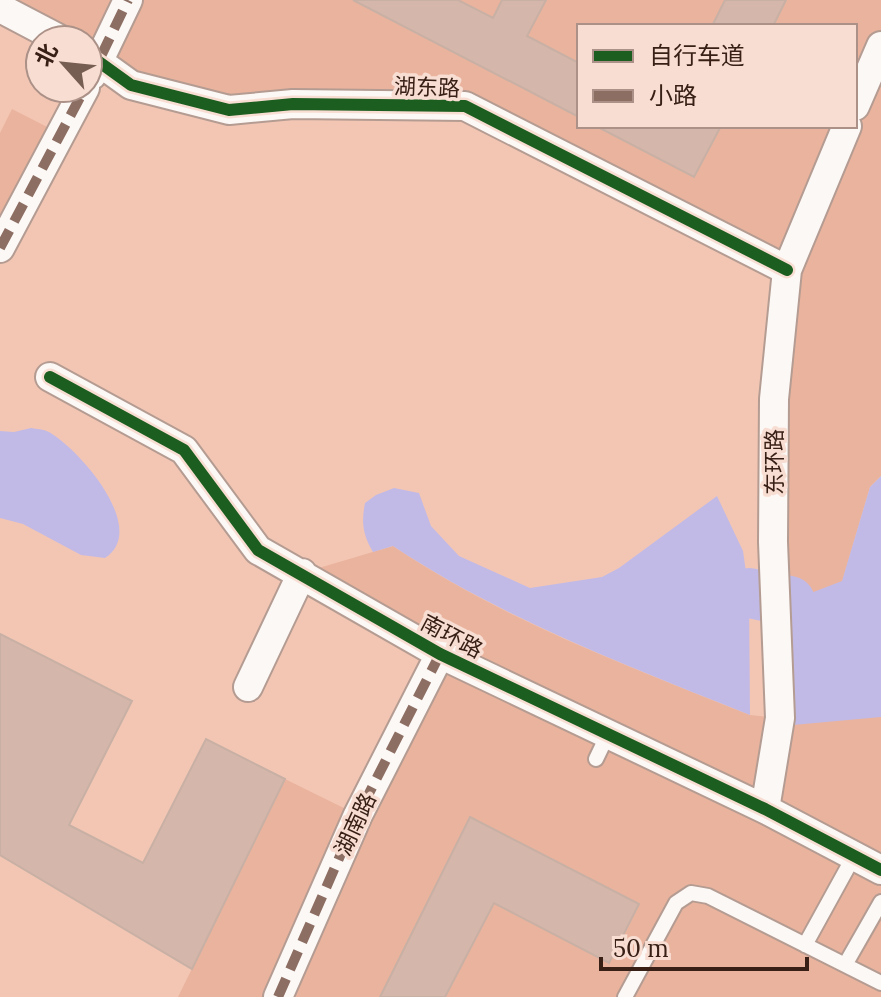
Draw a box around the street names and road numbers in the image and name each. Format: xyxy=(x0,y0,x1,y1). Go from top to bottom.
street label: 湖东路 xyxy=(394,72,460,102)
street label: 东环路 xyxy=(760,429,788,495)
street label: 南环路 xyxy=(416,608,488,664)
street label: 湖南路 xyxy=(328,788,382,860)

